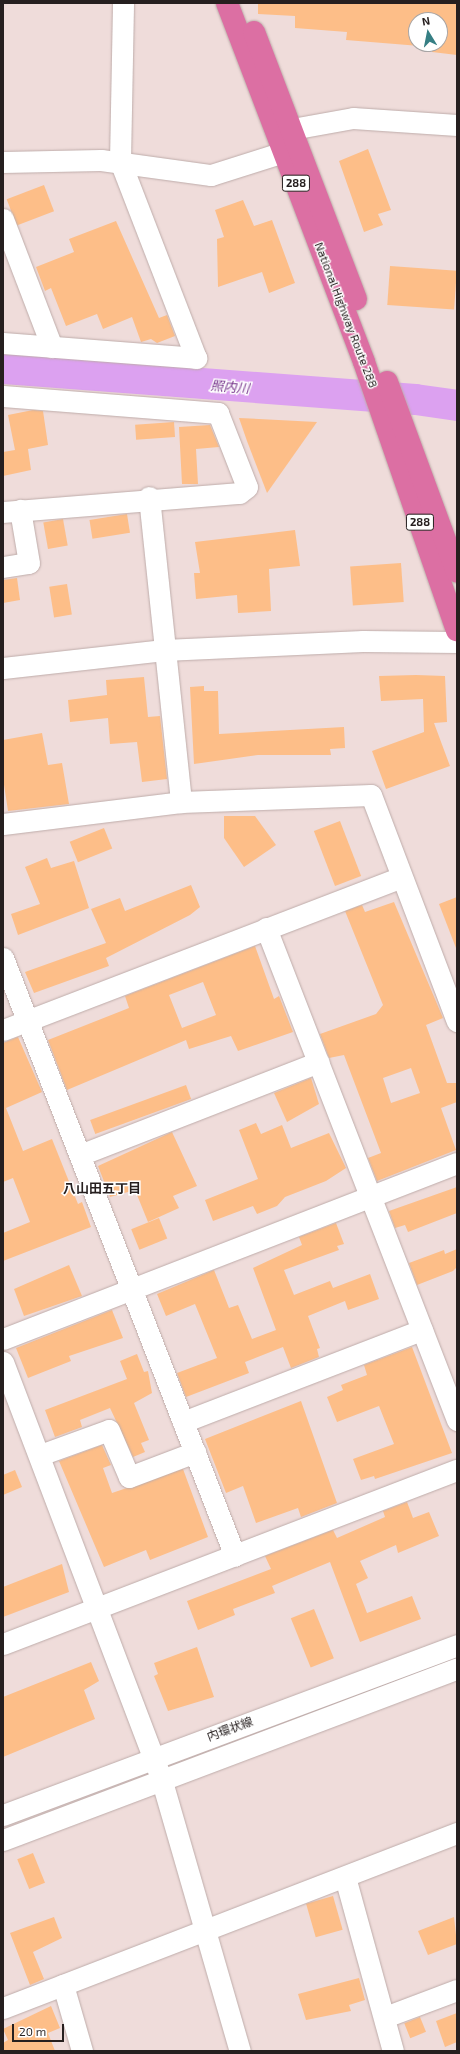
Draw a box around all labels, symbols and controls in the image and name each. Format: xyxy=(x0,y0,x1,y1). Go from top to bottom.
north arrow xyxy=(408,12,448,52)
text: N xyxy=(421,14,431,28)
road number: 288 xyxy=(281,174,311,192)
street label: National Highway Route 288 xyxy=(311,240,381,390)
water label: 照内川 xyxy=(210,378,250,396)
road number: 288 xyxy=(405,513,435,531)
district label: 八山田五丁目 xyxy=(63,1180,141,1196)
street label: 内環状線 xyxy=(205,1714,255,1744)
scale bar xyxy=(14,2016,66,2042)
text: 20 m xyxy=(19,2024,46,2038)

